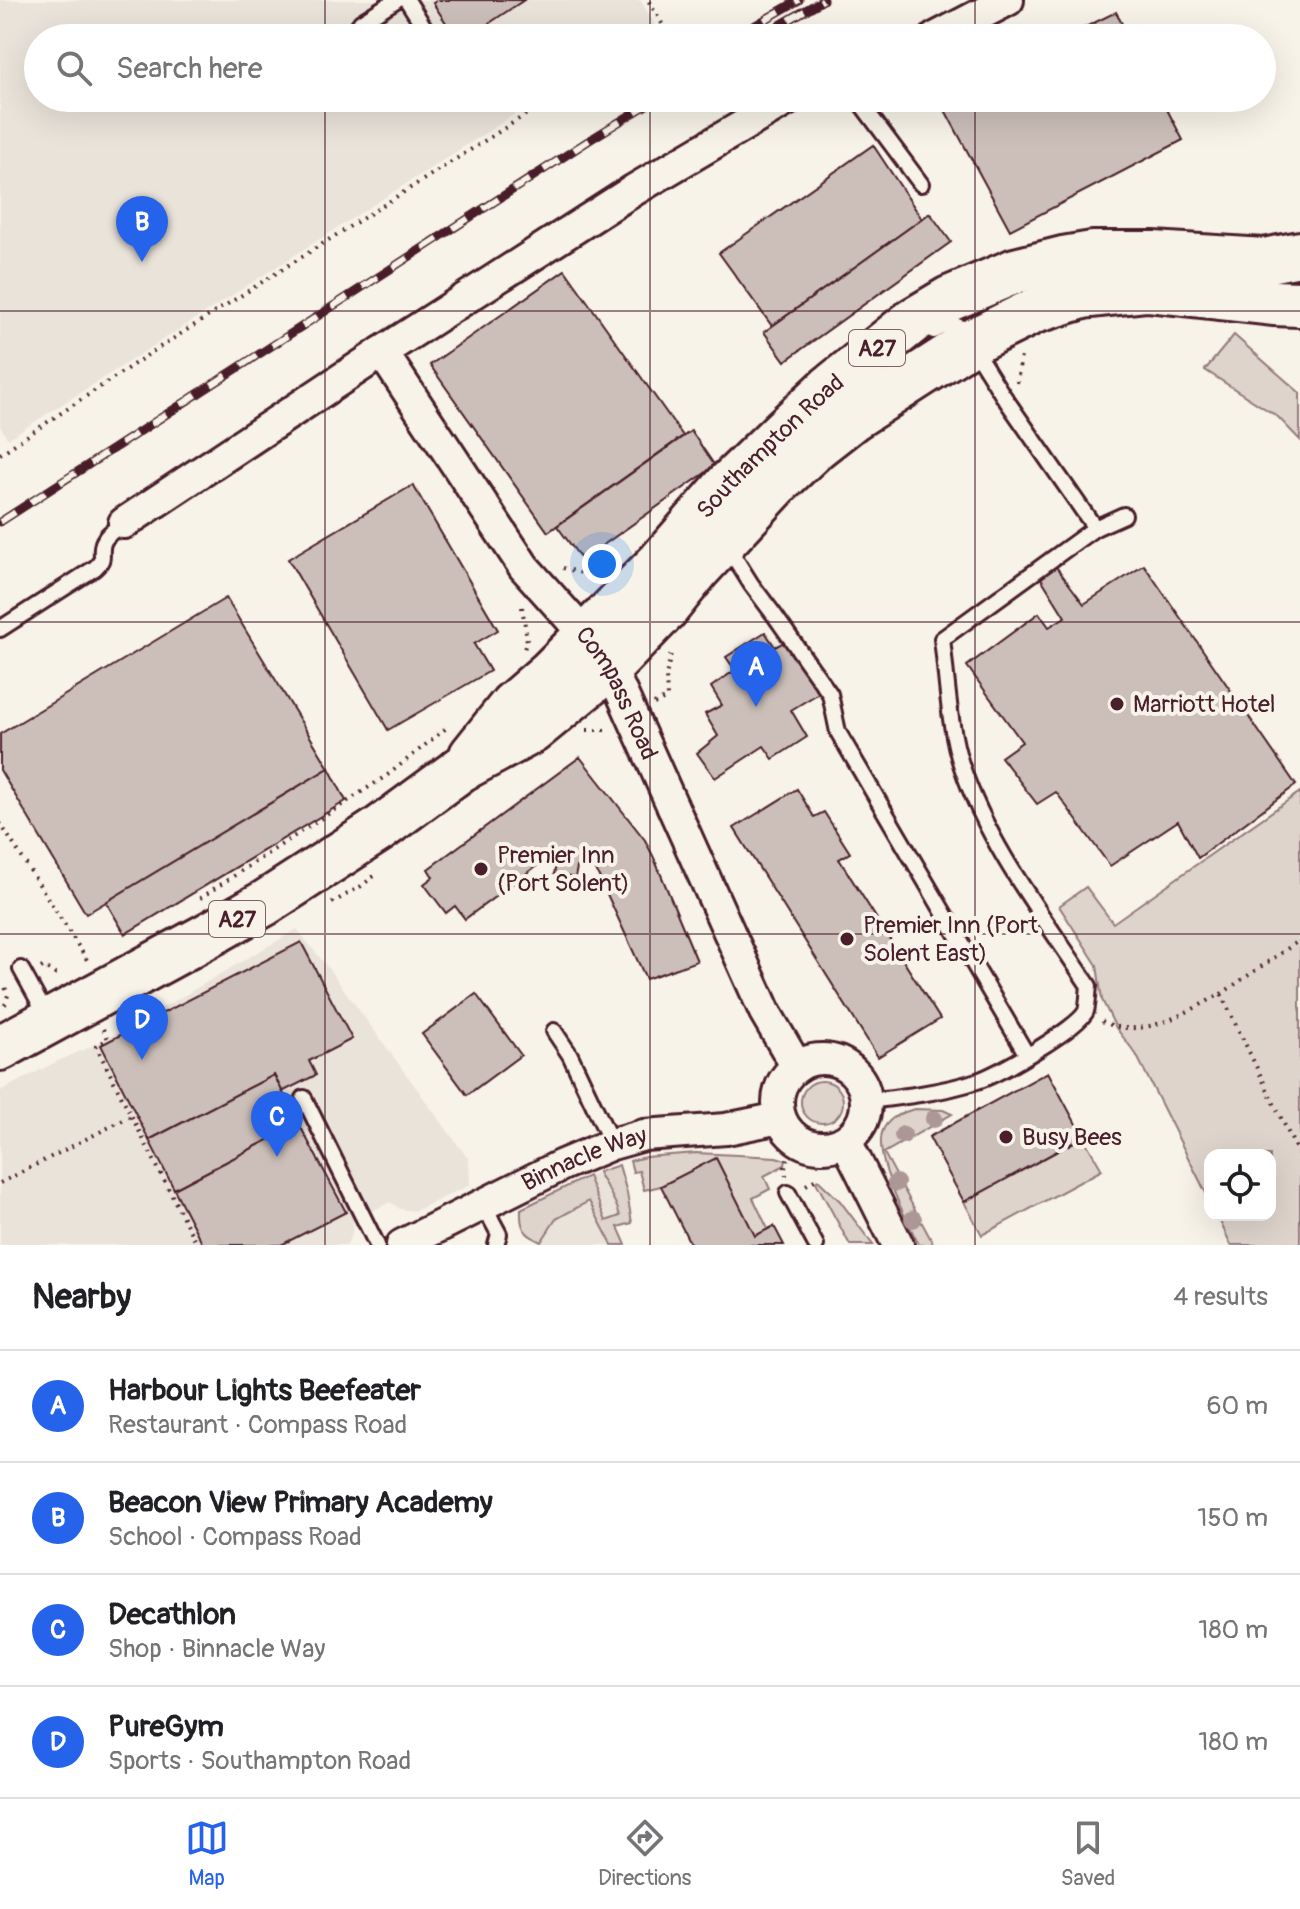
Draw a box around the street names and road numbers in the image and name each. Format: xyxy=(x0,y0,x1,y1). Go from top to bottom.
road number: A27 xyxy=(849,330,905,366)
street label: Southampton Road xyxy=(691,368,850,525)
street label: Compass Road xyxy=(569,621,664,764)
road number: A27 xyxy=(209,901,265,937)
street label: Binnacle Way xyxy=(517,1121,650,1198)

